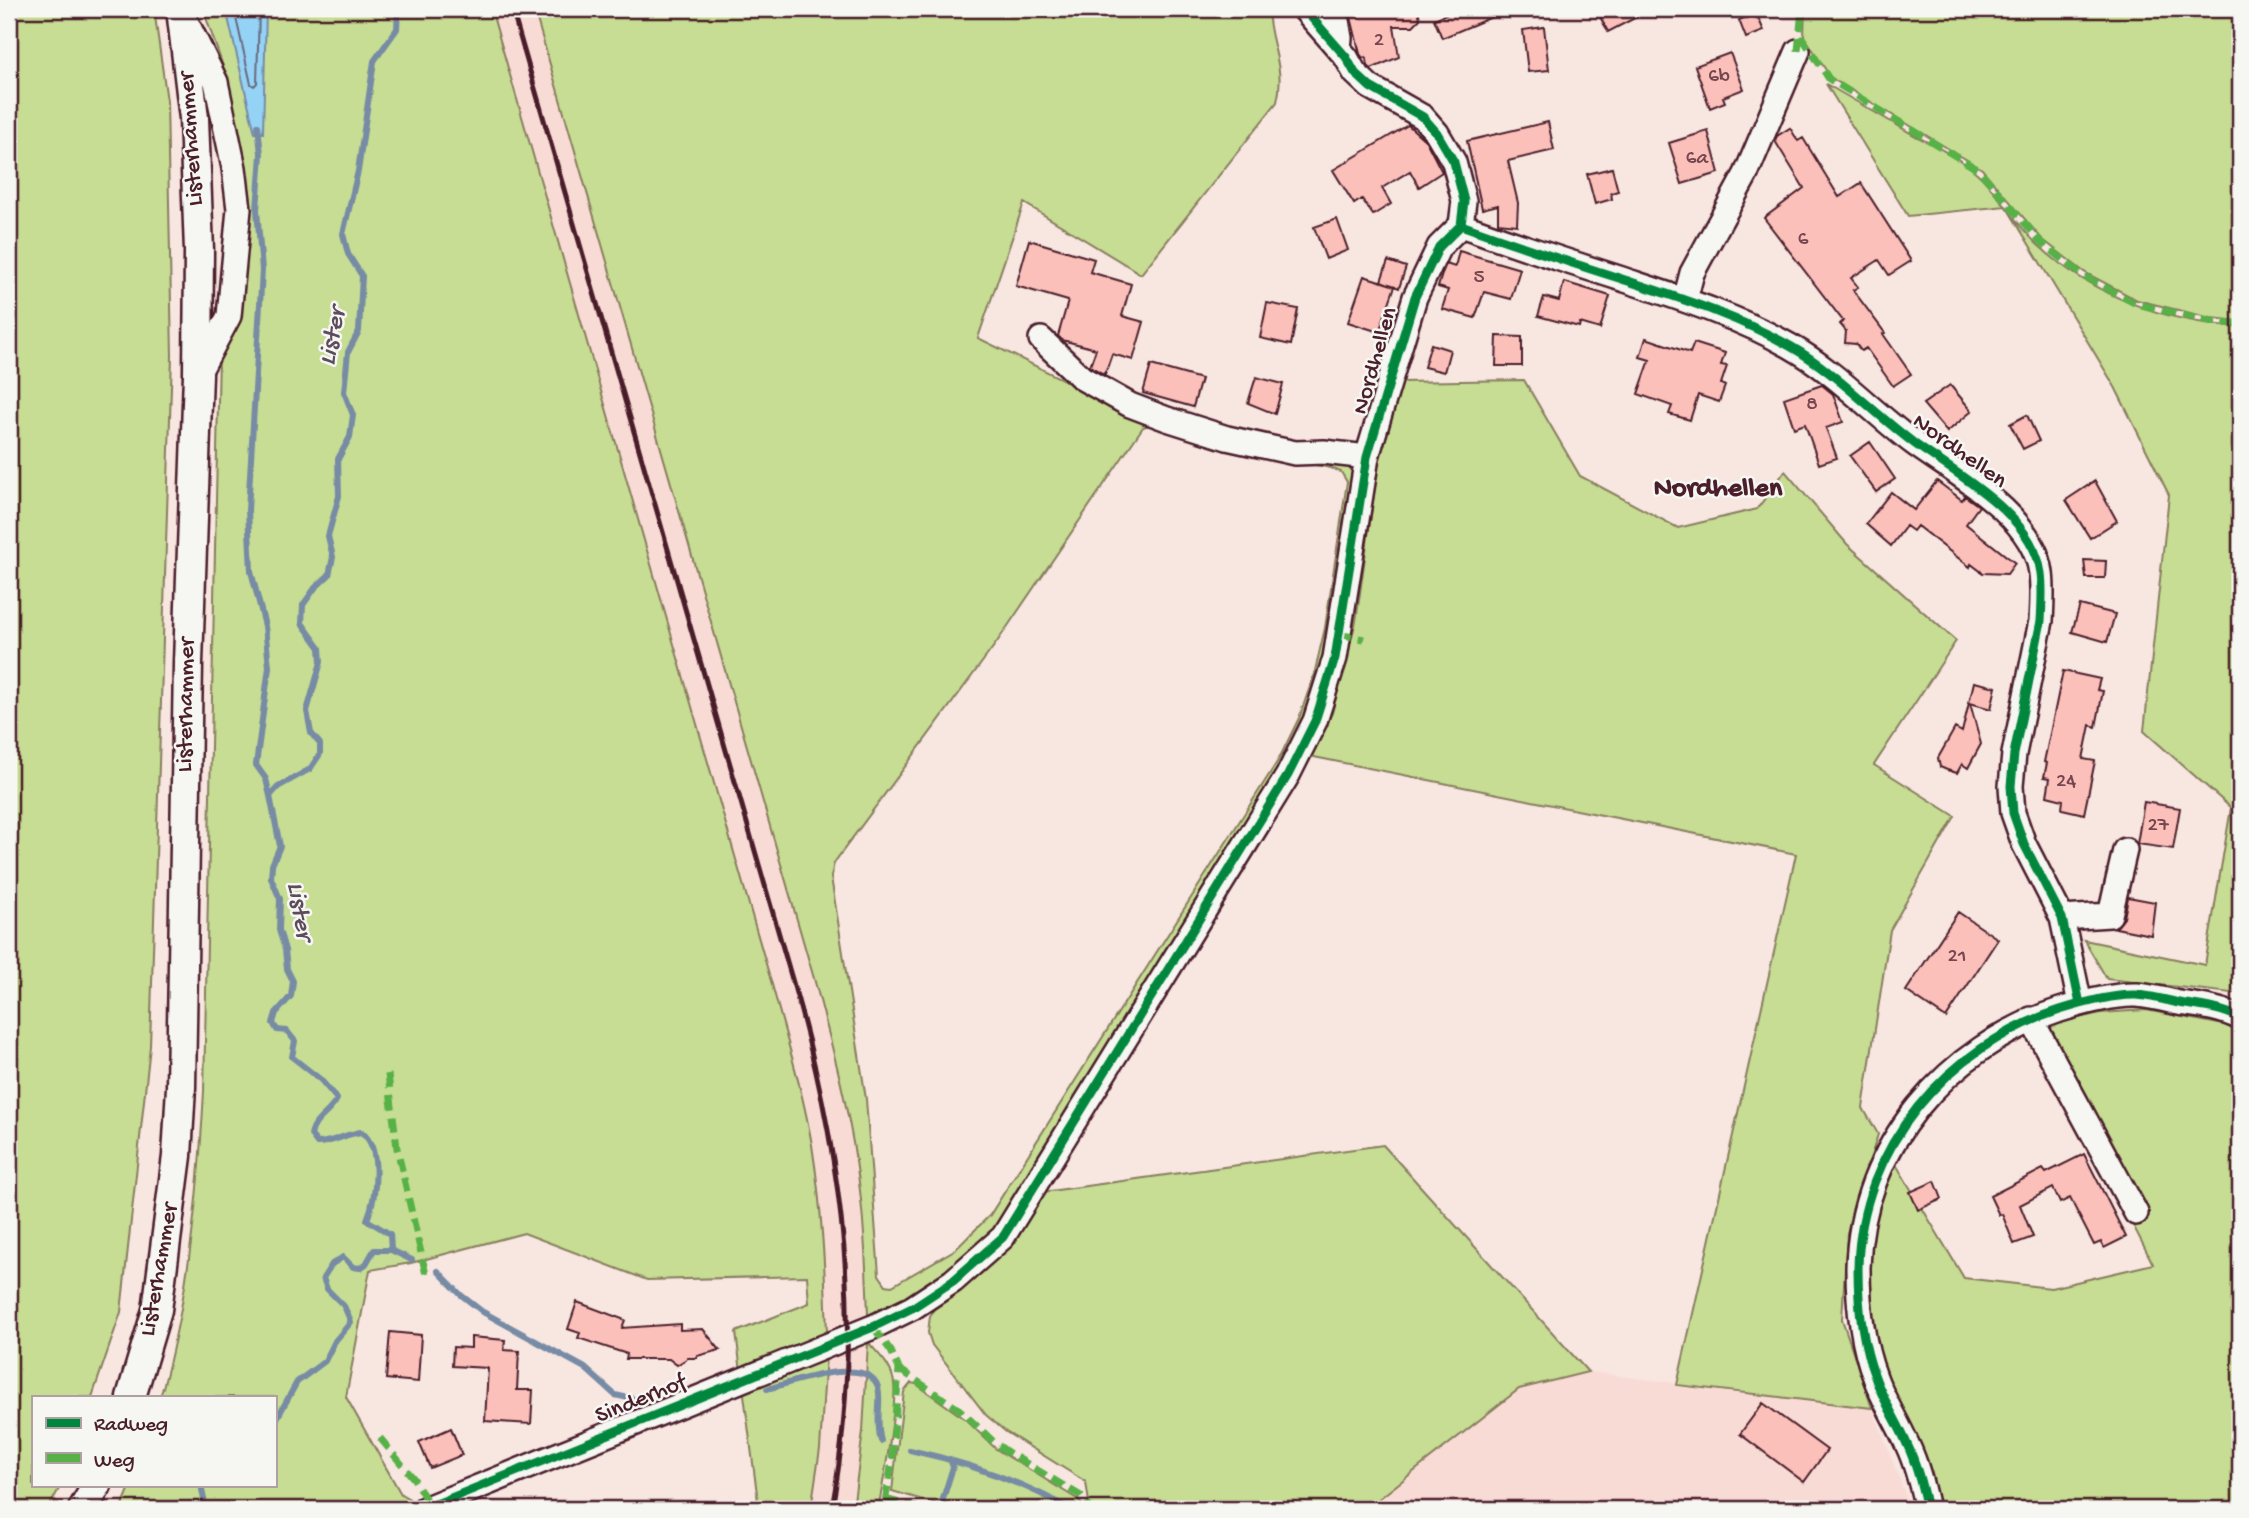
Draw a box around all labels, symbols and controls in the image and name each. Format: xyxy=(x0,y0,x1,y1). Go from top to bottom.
house number: 2 xyxy=(1374,29,1384,54)
house number: 6b xyxy=(1708,65,1730,90)
street label: Listerhammer xyxy=(173,68,211,207)
house number: 6a xyxy=(1686,147,1709,172)
house number: 6 xyxy=(1798,228,1809,253)
house number: 5 xyxy=(1473,266,1485,291)
water label: Lister xyxy=(313,301,356,368)
street label: Nordhellen xyxy=(1347,303,1405,418)
house number: 8 xyxy=(1806,393,1818,418)
street label: Nordhellen xyxy=(1906,408,2013,497)
district label: Nordhellen xyxy=(1654,473,1783,506)
street label: Listerhammer xyxy=(171,635,203,773)
house number: 24 xyxy=(2056,770,2076,795)
house number: 27 xyxy=(2147,814,2170,839)
water label: Lister xyxy=(278,880,319,947)
house number: 21 xyxy=(1948,945,1966,970)
street label: Listerhammer xyxy=(134,1199,186,1339)
street label: Sinderhof xyxy=(591,1368,692,1431)
legend xyxy=(32,1396,276,1486)
text: Radweg xyxy=(94,1414,168,1439)
text: Weg xyxy=(94,1450,135,1475)

